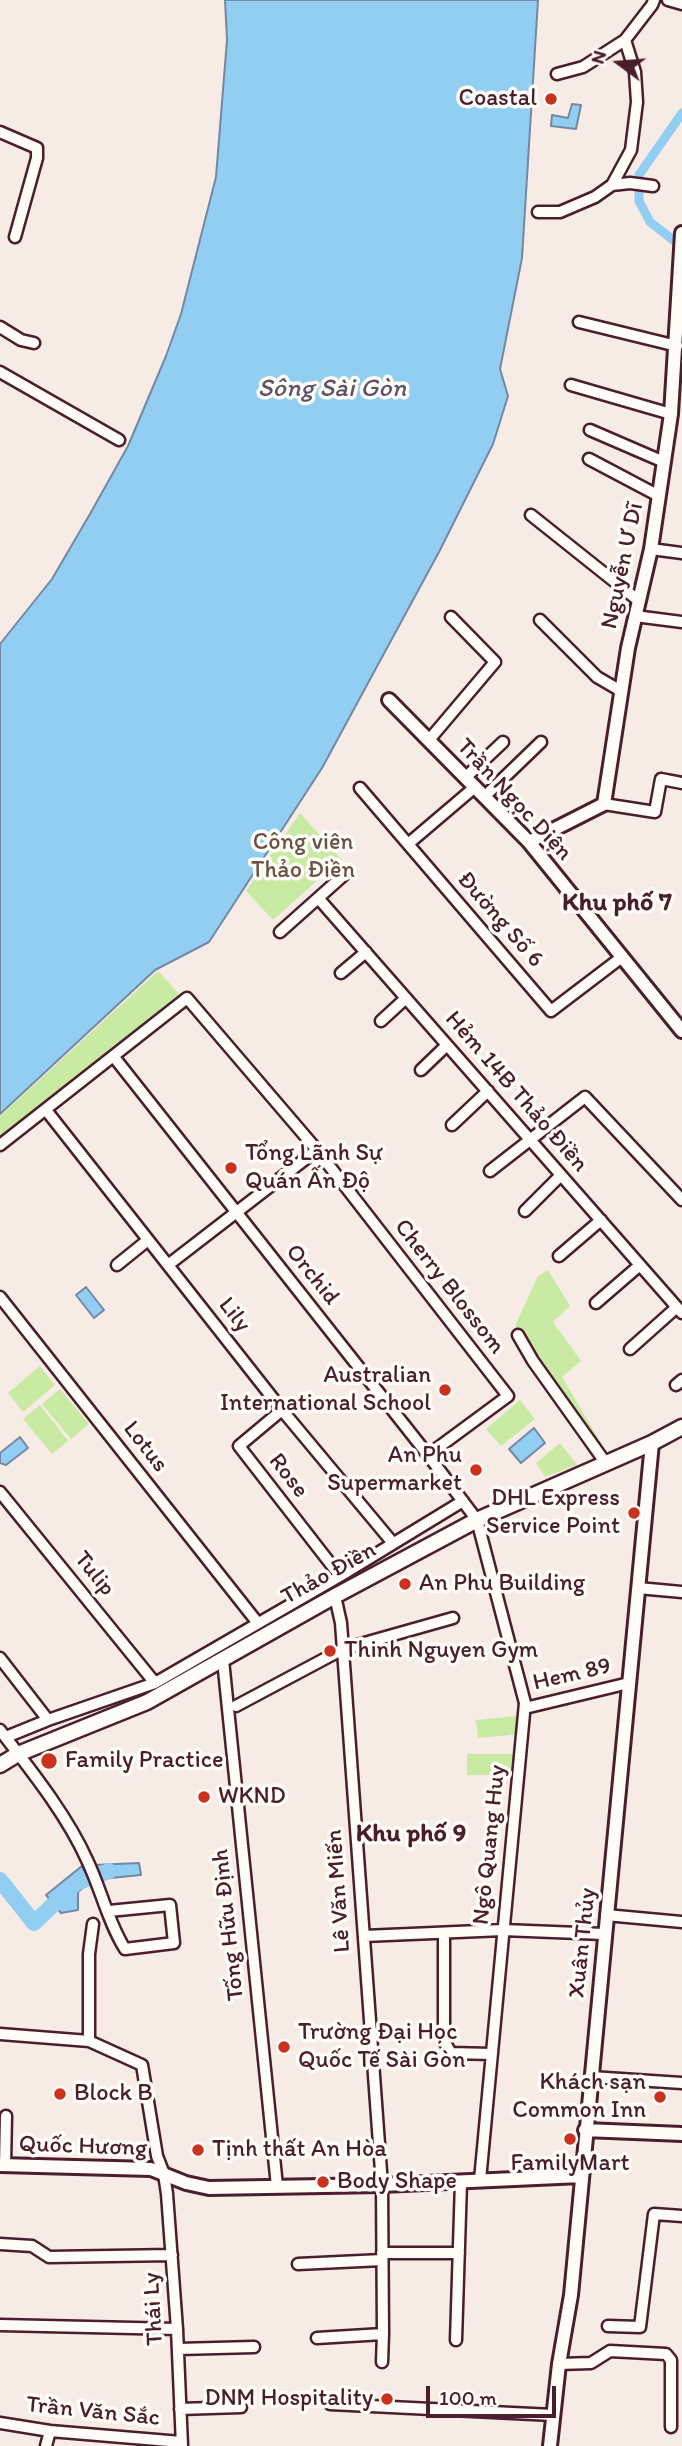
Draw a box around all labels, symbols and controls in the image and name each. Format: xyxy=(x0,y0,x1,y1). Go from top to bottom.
north arrow xyxy=(584,28,654,98)
text: N xyxy=(586,48,611,66)
place label: Coastal xyxy=(459,85,537,113)
marker: Coastal xyxy=(543,91,559,107)
water label: Sông Sài Gòn xyxy=(258,373,406,405)
street label: Nguyễn Ư Dĩ xyxy=(596,500,650,632)
street label: Trần Ngọc Diện xyxy=(450,733,578,867)
park label: Công viên Thảo Điền xyxy=(251,829,355,885)
street label: Đường Số 6 xyxy=(450,866,550,974)
district label: Khu phố 7 xyxy=(562,887,672,919)
street label: Hẻm 14B Thảo Điền xyxy=(438,1006,594,1178)
place label: Tổng Lãnh Sự Quán Ấn Độ xyxy=(245,1140,383,1196)
marker: Tổng Lãnh Sự Quán Ấn Độ xyxy=(223,1160,239,1176)
street label: Cherry Blossom xyxy=(387,1214,511,1360)
street label: Orchid xyxy=(279,1239,345,1311)
street label: Lily xyxy=(211,1292,257,1338)
place label: Australian International School xyxy=(220,1362,431,1418)
marker: Australian International School xyxy=(437,1382,453,1398)
street label: Lotus xyxy=(116,1416,174,1478)
place label: An Phu Supermarket xyxy=(327,1442,462,1498)
street label: Rose xyxy=(262,1448,314,1504)
marker: An Phu Supermarket xyxy=(468,1462,484,1478)
place label: DHL Express Service Point xyxy=(486,1485,620,1541)
marker: DHL Express Service Point xyxy=(626,1505,642,1521)
street label: Thảo Điền xyxy=(277,1536,381,1612)
street label: Tulip xyxy=(67,1546,121,1602)
place label: An Phu Building xyxy=(419,1570,585,1598)
marker: An Phu Building xyxy=(397,1576,413,1592)
place label: Thinh Nguyen Gym xyxy=(344,1637,538,1665)
marker: Thinh Nguyen Gym xyxy=(322,1643,338,1659)
street label: Hem 89 xyxy=(530,1652,614,1698)
place label: Family Practice xyxy=(65,1747,224,1775)
marker: Family Practice xyxy=(39,1751,59,1771)
street label: Ngô Quang Huy xyxy=(467,1764,513,1926)
place label: WKND xyxy=(218,1783,286,1811)
marker: WKND xyxy=(196,1789,212,1805)
district label: Khu phố 9 xyxy=(356,1818,466,1850)
street label: Lê Văn Miến xyxy=(320,1828,358,1954)
street label: Tống Hữu Định xyxy=(207,1848,251,2002)
street label: Xuân Thủy xyxy=(563,1886,603,2000)
place label: Trường Đại Học Quốc Tế Sài Gòn xyxy=(298,2019,465,2075)
marker: Trường Đại Học Quốc Tế Sài Gòn xyxy=(276,2039,292,2055)
place label: Khách sạn Common Inn xyxy=(512,2069,646,2125)
place label: Block B xyxy=(74,2080,153,2108)
marker: Block B xyxy=(52,2086,68,2102)
marker: Khách sạn Common Inn xyxy=(652,2089,668,2105)
street label: Quốc Hương xyxy=(18,2130,148,2164)
marker: FamilyMart xyxy=(562,2131,578,2147)
place label: Tịnh thất An Hòa xyxy=(212,2136,387,2164)
marker: Tịnh thất An Hòa xyxy=(190,2142,206,2158)
place label: FamilyMart xyxy=(511,2150,629,2178)
place label: Body Shape xyxy=(337,2168,457,2196)
marker: Body Shape xyxy=(315,2174,331,2190)
street label: Thái Ly xyxy=(138,2272,170,2346)
scale bar xyxy=(430,2372,560,2416)
place label: DNM Hospitality xyxy=(204,2385,373,2413)
text: 100 m xyxy=(439,2385,497,2410)
street label: Trần Văn Sắc xyxy=(25,2391,161,2433)
marker: DNM Hospitality xyxy=(379,2391,395,2407)

